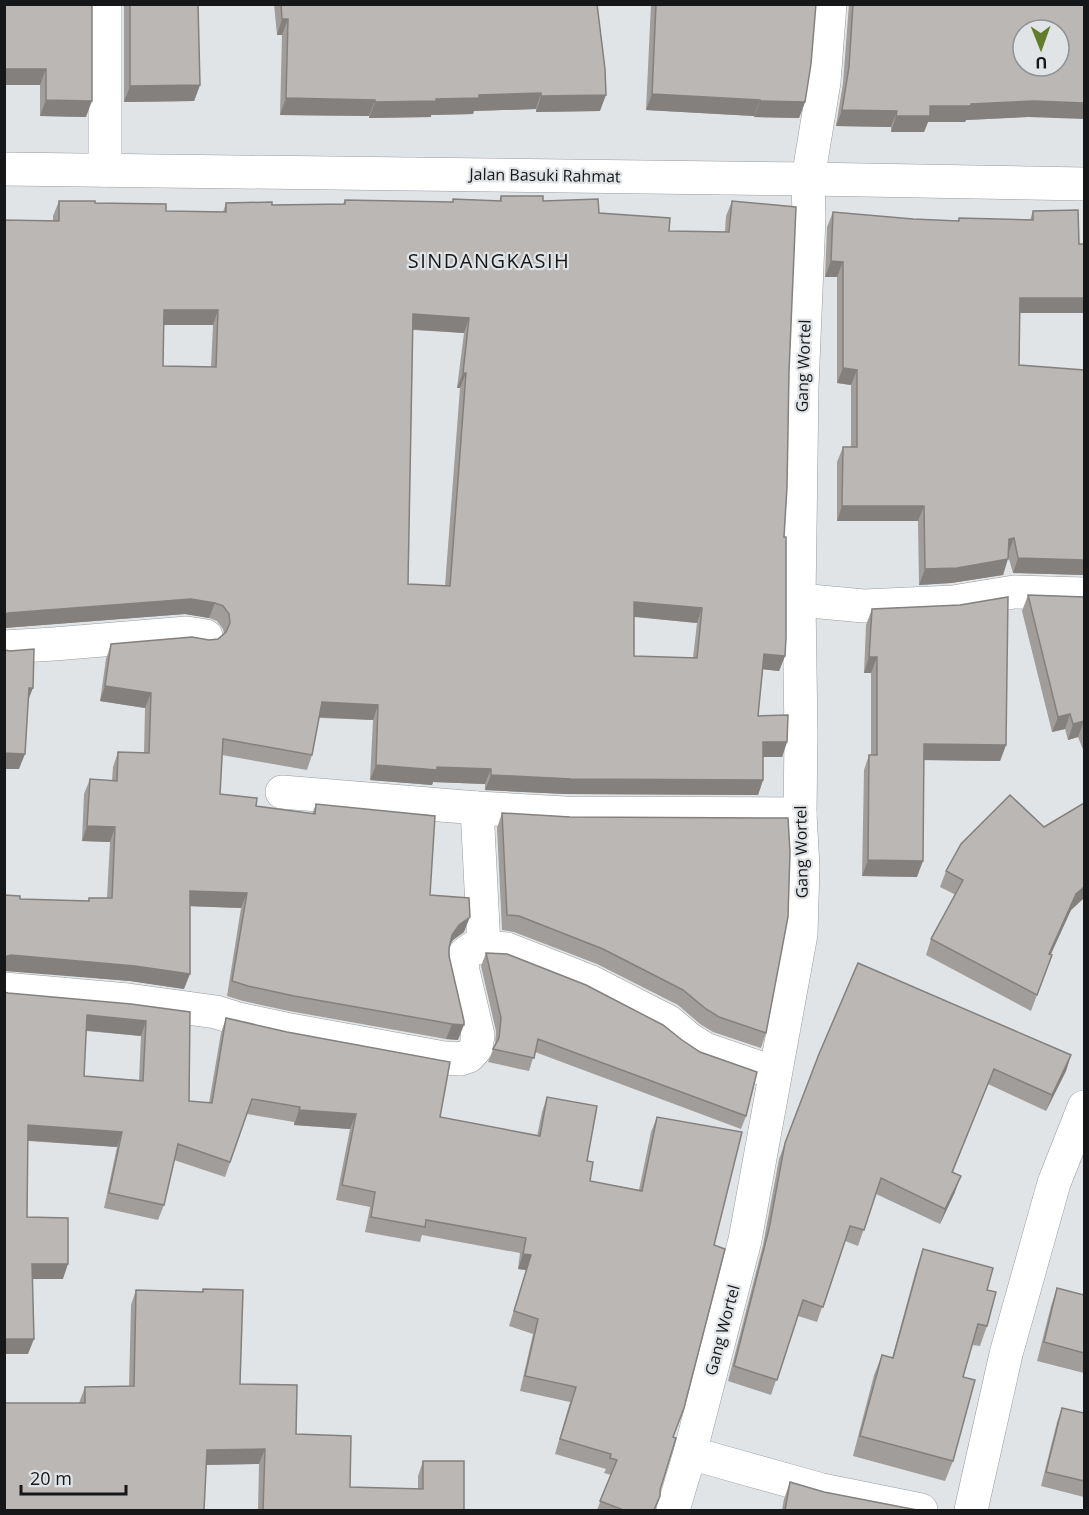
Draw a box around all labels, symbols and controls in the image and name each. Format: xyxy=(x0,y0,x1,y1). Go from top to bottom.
north arrow xyxy=(1011,18,1071,78)
text: U xyxy=(1035,52,1047,74)
street label: Jalan Basuki Rahmat xyxy=(467,163,621,187)
district label: SINDANGKASIH xyxy=(408,247,570,274)
street label: Gang Wortel xyxy=(790,319,816,413)
street label: Gang Wortel xyxy=(789,805,813,899)
street label: Gang Wortel xyxy=(699,1282,745,1378)
scale bar xyxy=(21,1458,126,1496)
text: 20 m xyxy=(30,1466,72,1490)

